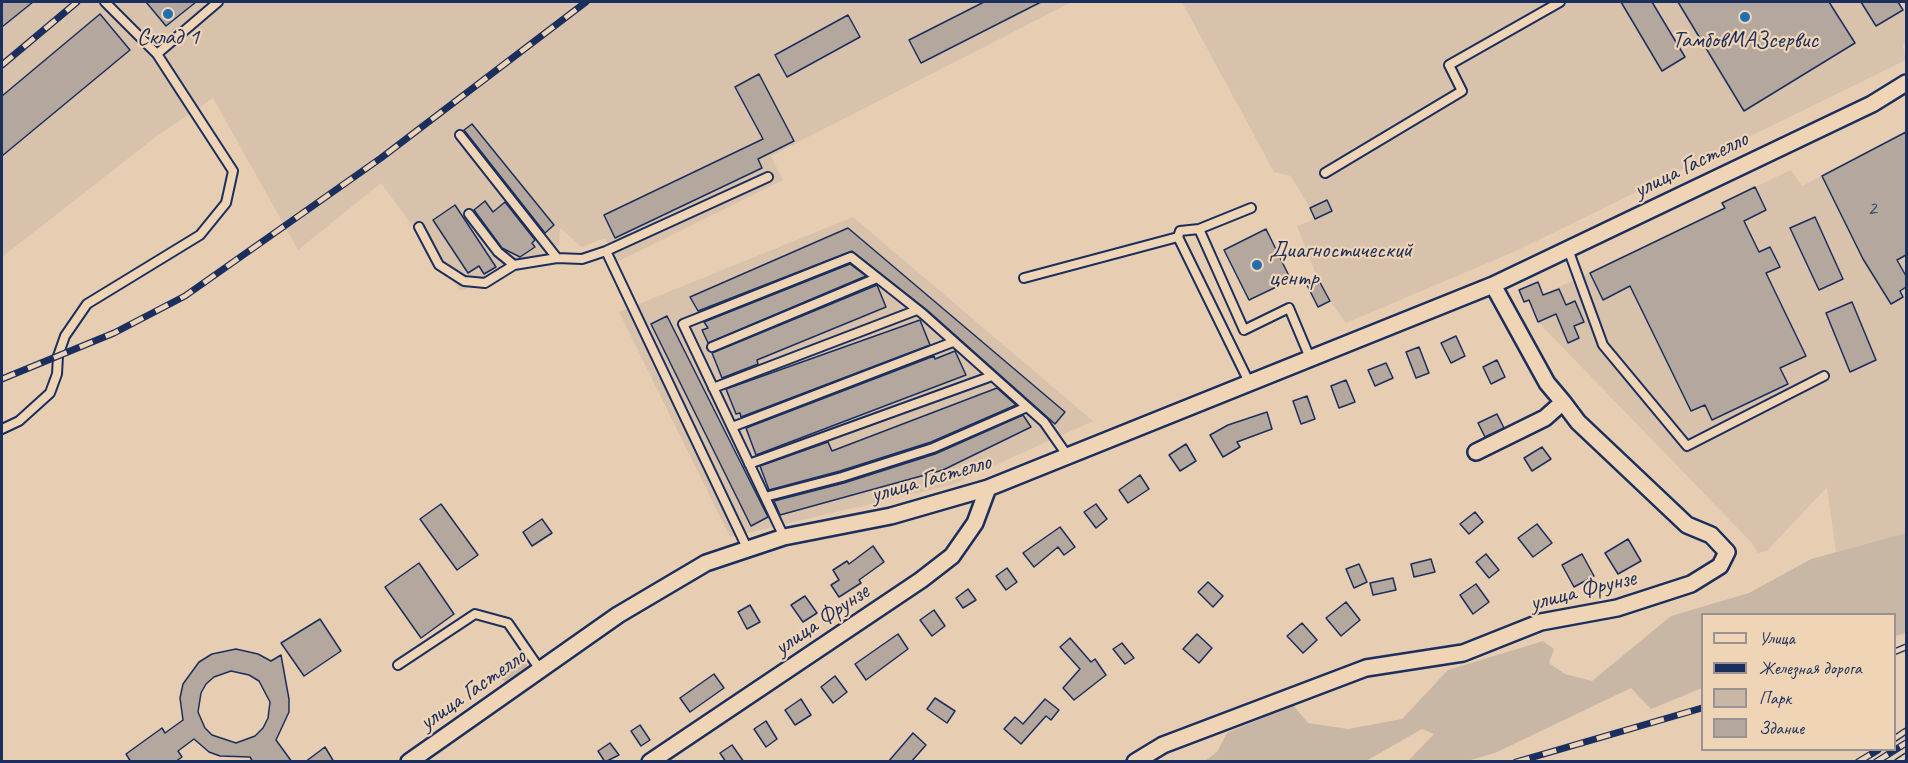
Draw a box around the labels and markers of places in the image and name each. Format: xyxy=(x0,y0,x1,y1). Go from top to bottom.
marker: Склад 1 xyxy=(161,7,175,21)
marker: ТамбовМАЗсервис xyxy=(1738,10,1752,24)
place label: Склад 1 xyxy=(137,24,199,52)
place label: ТамбовМАЗсервис xyxy=(1672,27,1818,55)
place label: Диагностический центр xyxy=(1269,237,1412,293)
marker: Диагностический центр xyxy=(1250,258,1264,272)

